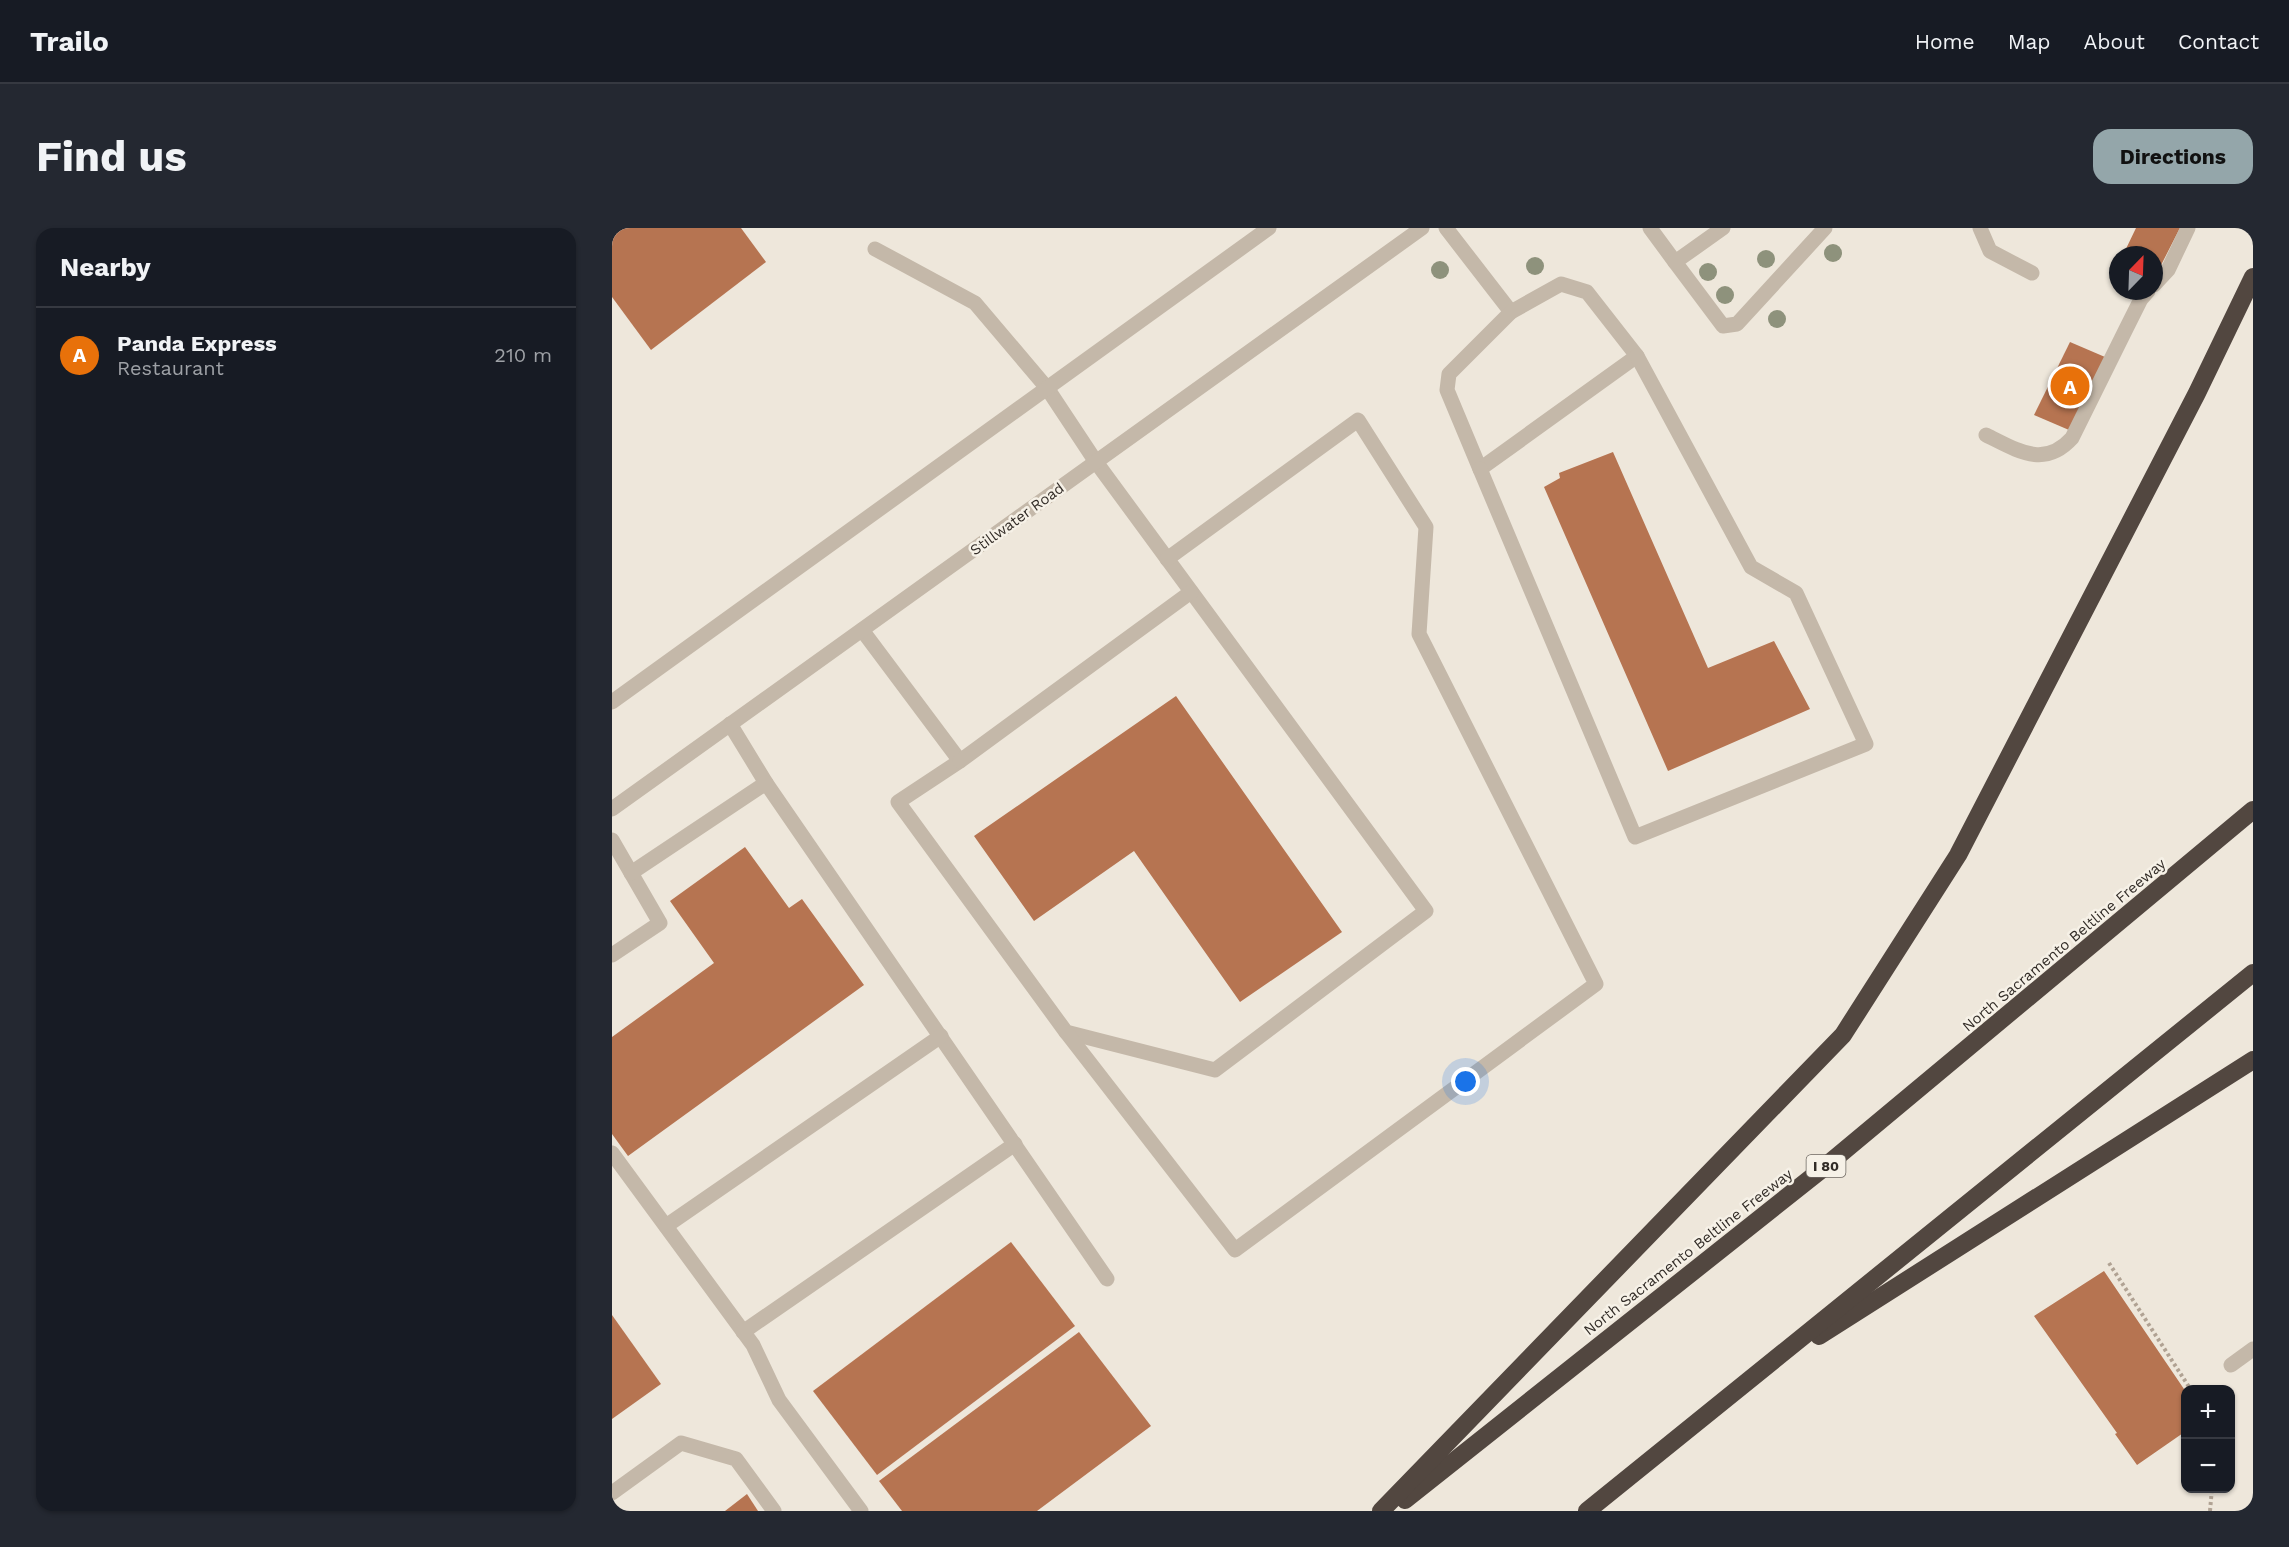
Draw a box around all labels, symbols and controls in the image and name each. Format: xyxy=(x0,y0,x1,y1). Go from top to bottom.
text: Trailo xyxy=(30,25,109,58)
text: Home xyxy=(1915,29,1975,54)
text: Map xyxy=(2008,29,2051,54)
text: About xyxy=(2084,29,2145,54)
text: Contact xyxy=(2178,29,2259,54)
button: Directions xyxy=(2093,129,2253,184)
text: Find us xyxy=(36,132,187,181)
north arrow xyxy=(2109,246,2163,300)
text: Nearby xyxy=(60,252,151,282)
text: Panda Express xyxy=(117,331,277,356)
text: A xyxy=(73,343,86,367)
text: 210 m xyxy=(494,343,552,367)
text: Restaurant xyxy=(117,356,224,380)
pin: A xyxy=(2050,364,2090,408)
street label: Stillwater Road xyxy=(966,479,1068,559)
street label: North Sacramento Beltline Freeway xyxy=(1959,854,2170,1035)
your location xyxy=(1451,1067,1480,1096)
road number: I 80 xyxy=(1806,1155,1846,1177)
street label: North Sacramento Beltline Freeway xyxy=(1580,1165,1796,1339)
map controls xyxy=(2181,1385,2235,1493)
button: + xyxy=(2181,1385,2235,1439)
button: − xyxy=(2181,1439,2235,1493)

